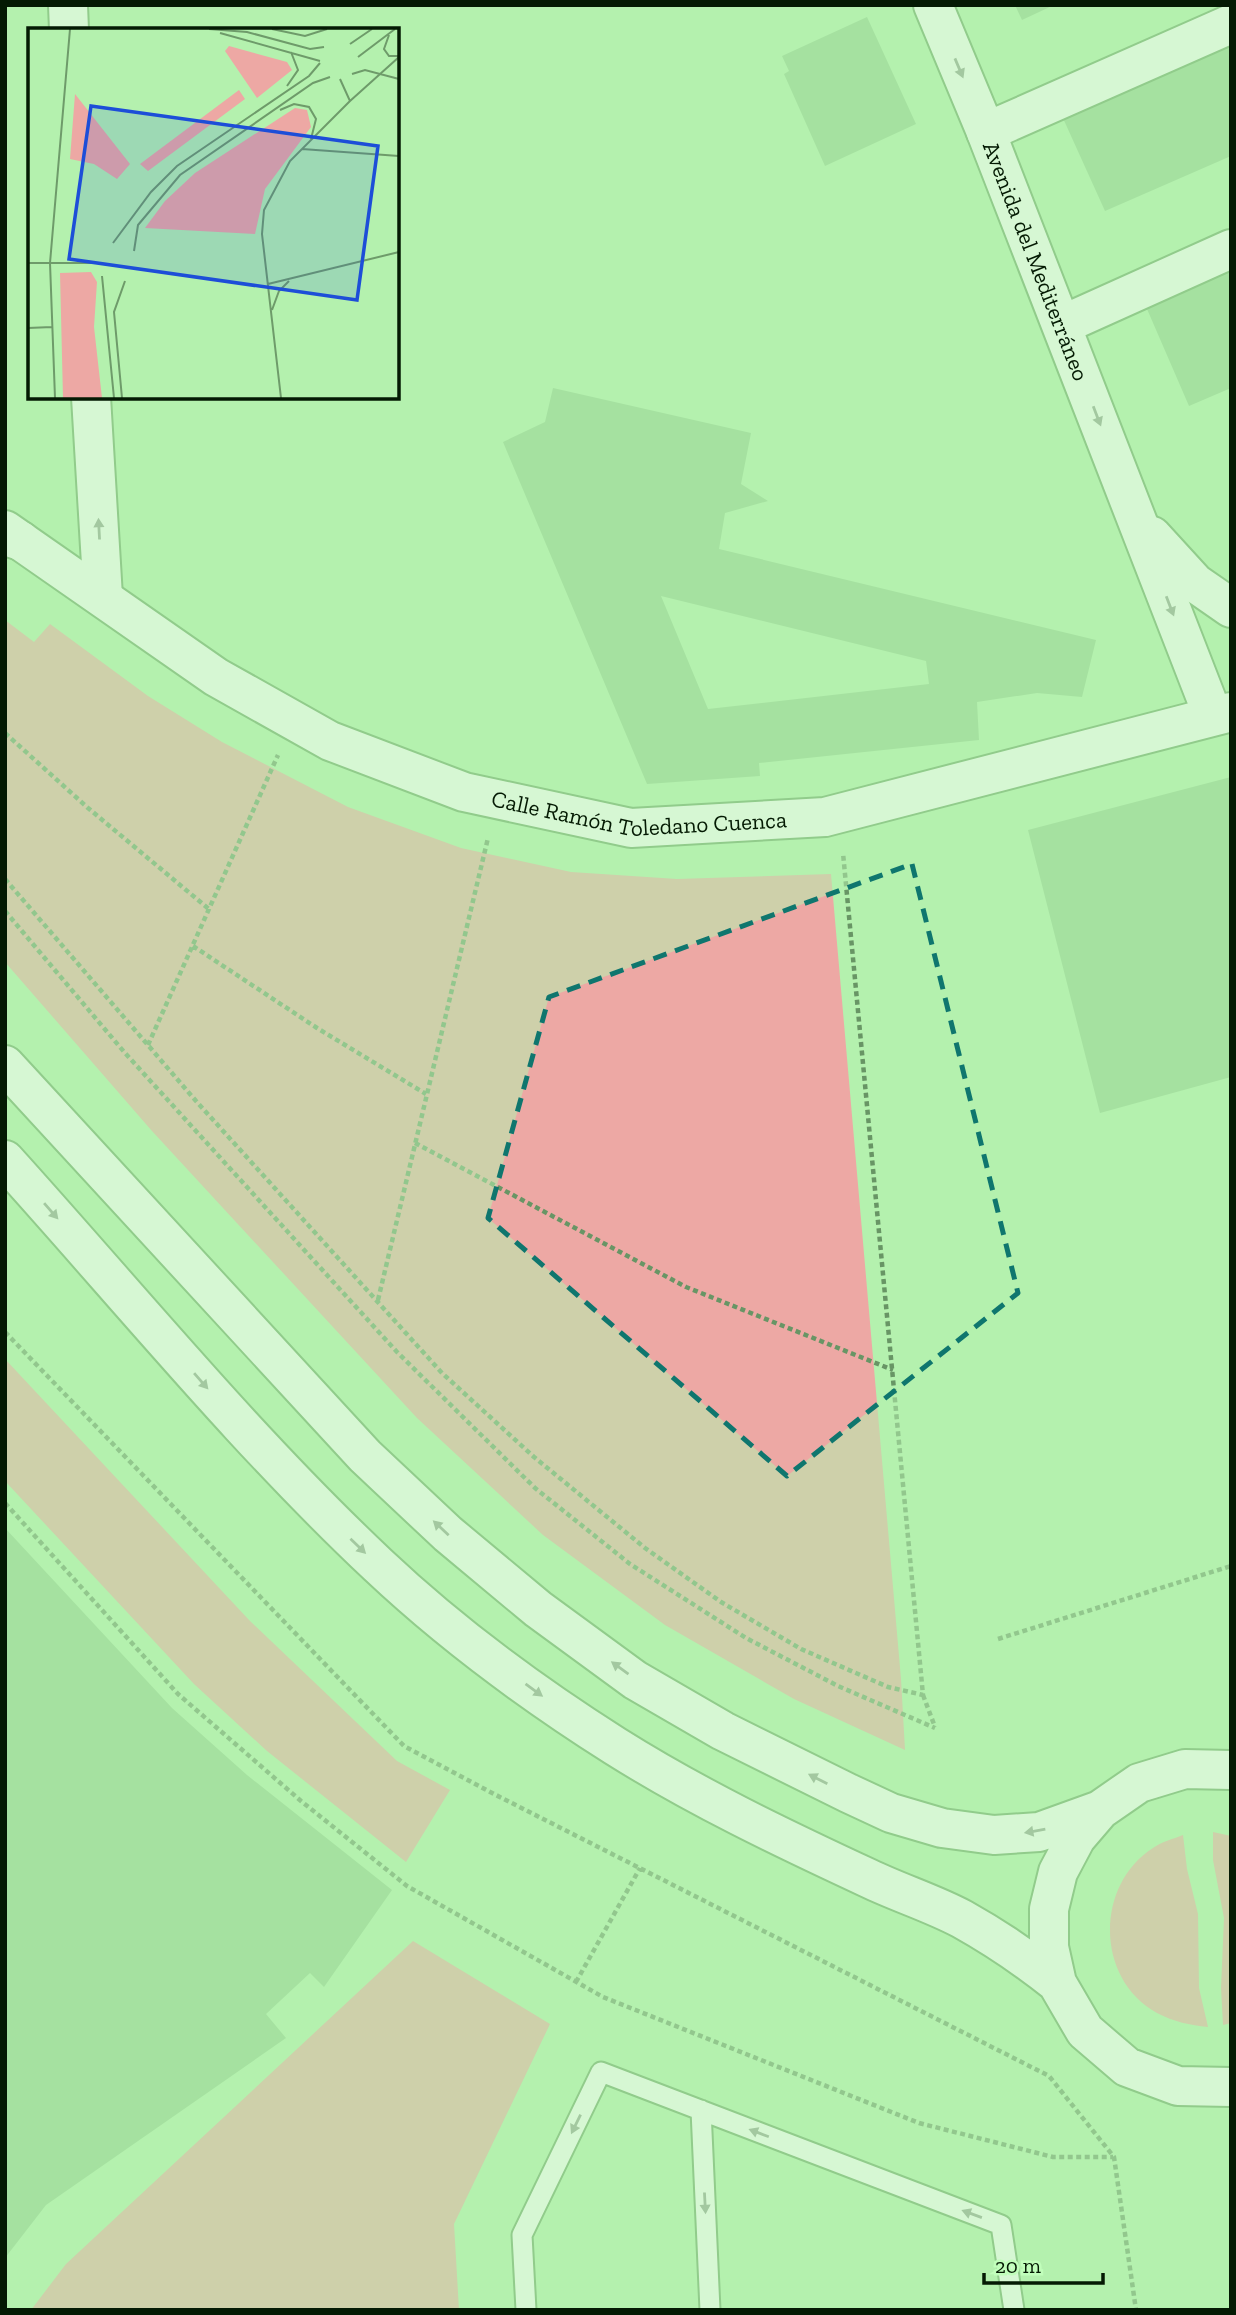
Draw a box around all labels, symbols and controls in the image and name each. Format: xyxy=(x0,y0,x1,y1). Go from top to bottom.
inset map xyxy=(28,28,399,399)
one-way arrow xyxy=(954,58,965,79)
street label: Avenida del Mediterráneo xyxy=(977,137,1095,385)
one-way arrow xyxy=(1092,406,1103,427)
one-way arrow xyxy=(93,517,104,539)
one-way arrow xyxy=(1165,595,1176,616)
street label: Calle Ramón Toledano Cuenca xyxy=(489,784,788,842)
one-way arrow xyxy=(42,1202,58,1219)
one-way arrow xyxy=(193,1373,208,1390)
one-way arrow xyxy=(433,1520,450,1536)
one-way arrow xyxy=(349,1537,366,1553)
one-way arrow xyxy=(611,1662,629,1676)
one-way arrow xyxy=(525,1683,543,1697)
one-way arrow xyxy=(808,1773,828,1785)
one-way arrow xyxy=(1024,1826,1046,1837)
one-way arrow xyxy=(570,2114,582,2134)
one-way arrow xyxy=(749,2127,770,2138)
one-way arrow xyxy=(700,2192,711,2214)
one-way arrow xyxy=(961,2208,982,2219)
scale bar xyxy=(984,2242,1103,2286)
text: 20 m xyxy=(995,2253,1041,2278)

